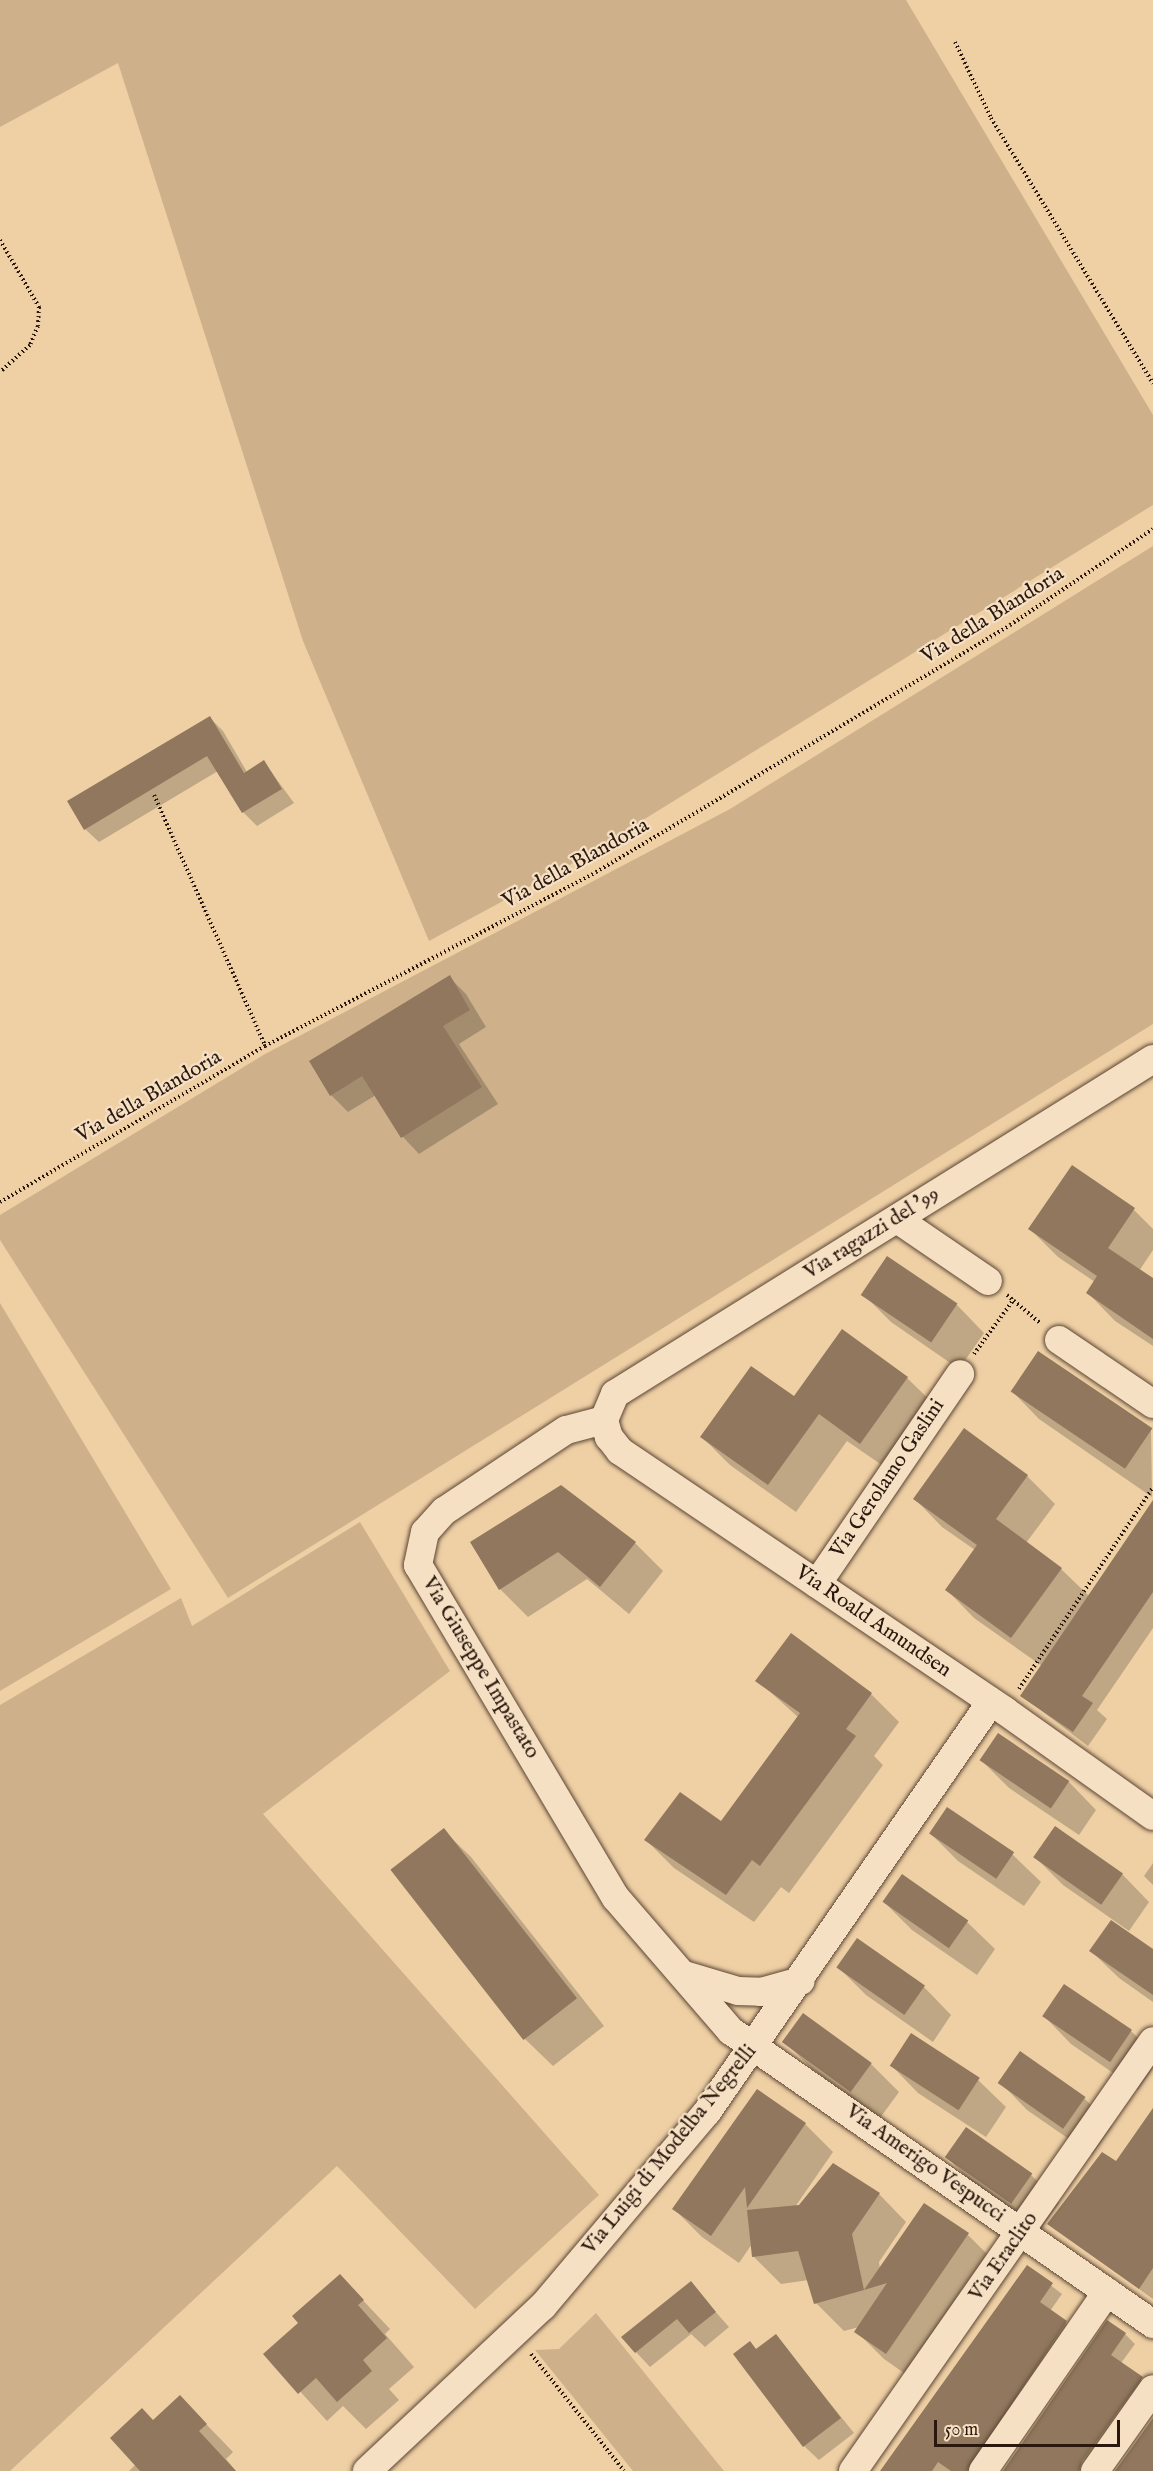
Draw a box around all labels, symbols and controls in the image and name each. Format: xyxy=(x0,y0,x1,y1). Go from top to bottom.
street label: Via della Blandoria xyxy=(917,562,1069,670)
street label: Via della Blandoria xyxy=(498,813,654,915)
street label: Via della Blandoria xyxy=(72,1045,226,1149)
street label: Via ragazzi del '99 xyxy=(800,1182,944,1286)
street label: Via Gerolamo Gaslini xyxy=(825,1395,951,1563)
street label: Via Roald Amundsen xyxy=(790,1561,956,1683)
street label: Via Giuseppe Impastato xyxy=(416,1572,544,1764)
street label: Via Luigi di Modelba Negrelli xyxy=(577,2040,763,2260)
street label: Via Amerigo Vespucci xyxy=(840,2099,1010,2229)
street label: Via Eraclito xyxy=(964,2208,1044,2306)
scale bar xyxy=(937,2408,1123,2446)
text: 50 m xyxy=(945,2419,978,2442)

